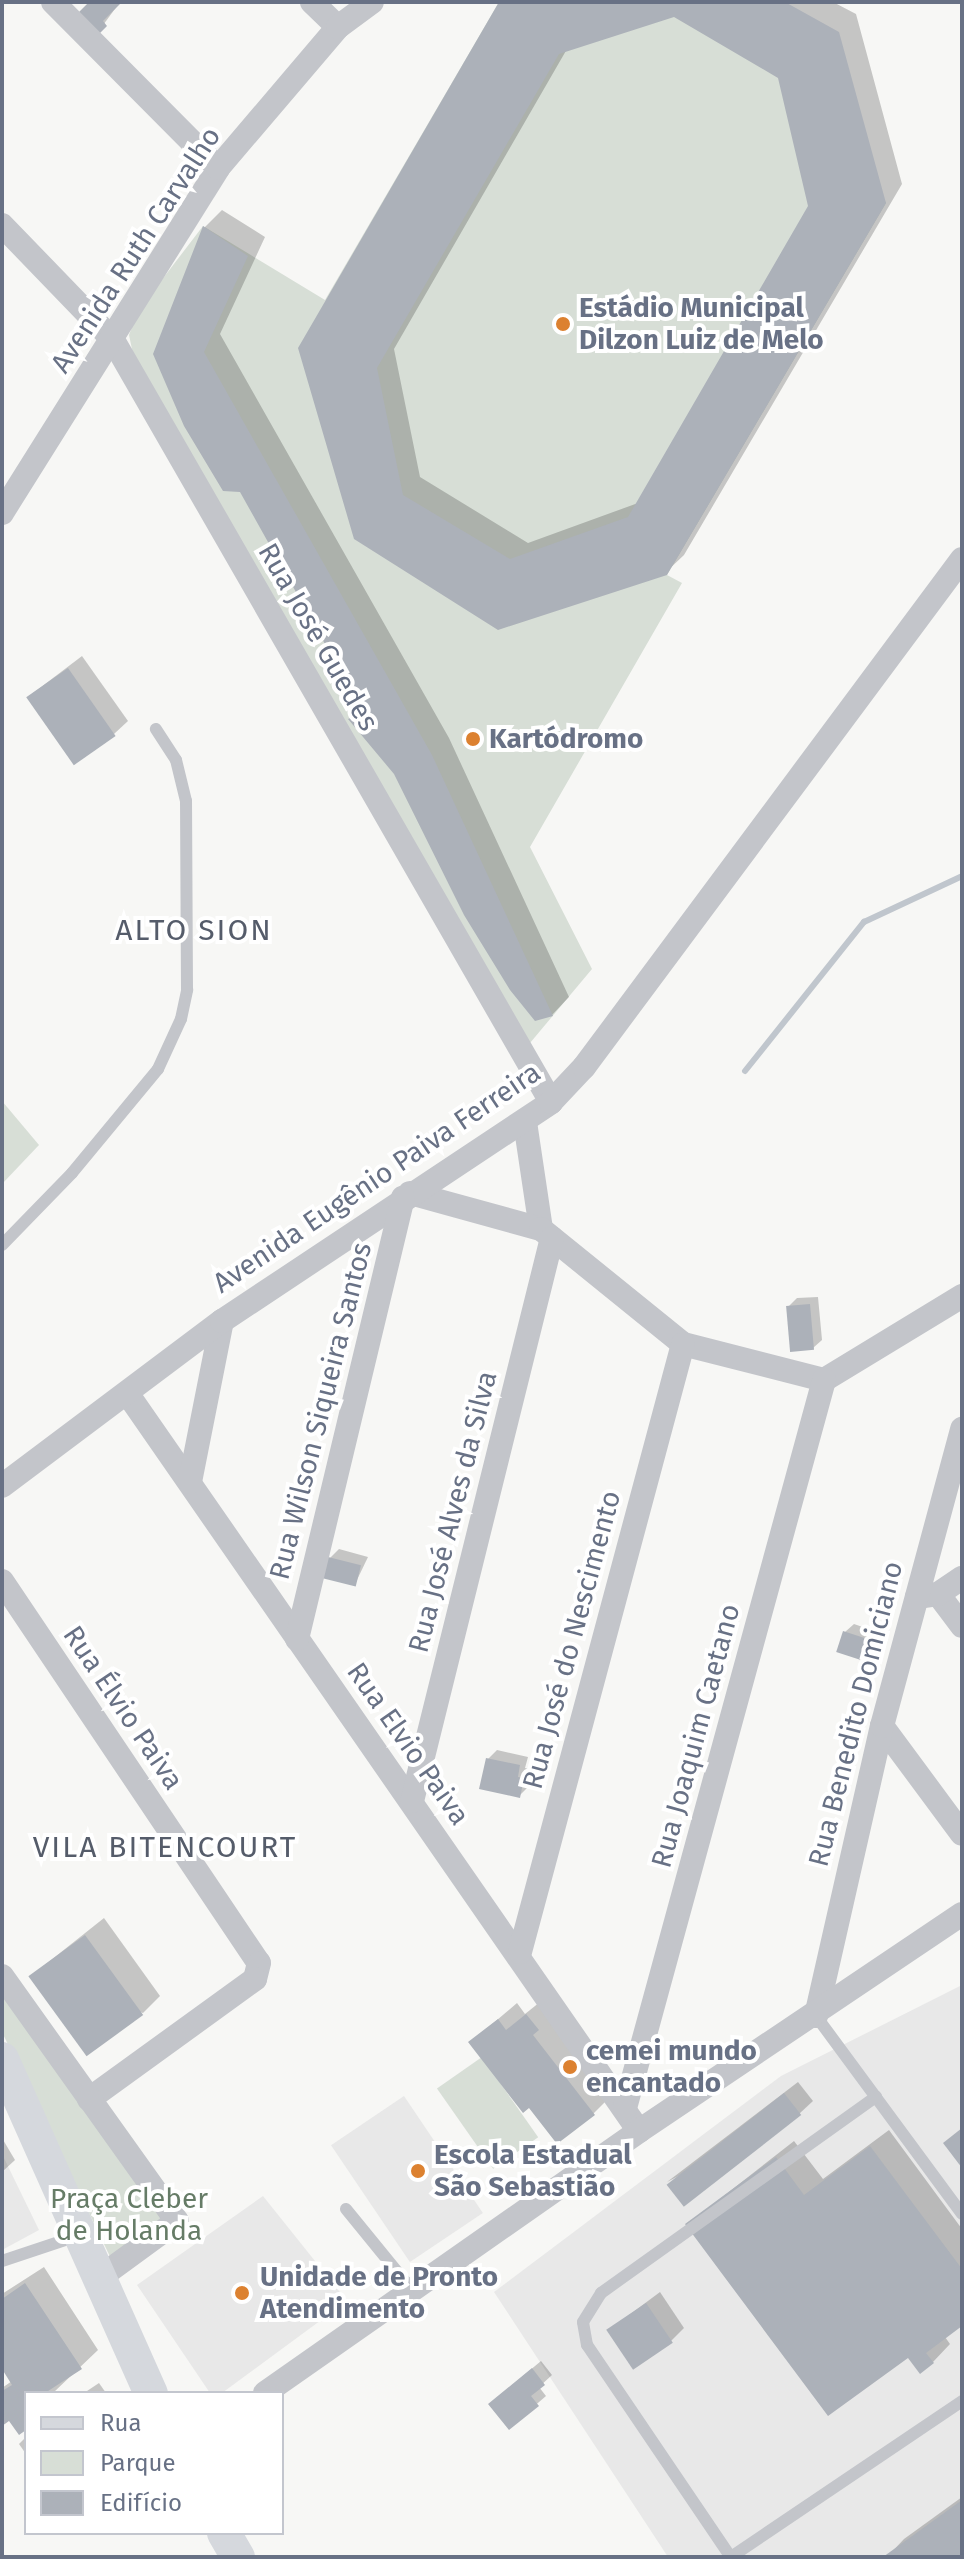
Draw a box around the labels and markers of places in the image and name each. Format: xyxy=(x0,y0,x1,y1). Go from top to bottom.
place label: Estádio Municipal Dilzon Luiz de Melo xyxy=(579,291,824,357)
marker: Estádio Municipal Dilzon Luiz de Melo xyxy=(554,315,572,333)
place label: Kartódromo xyxy=(489,722,643,756)
marker: Kartódromo xyxy=(464,730,482,748)
place label: cemei mundo encantado xyxy=(586,2034,757,2100)
marker: cemei mundo encantado xyxy=(561,2058,579,2076)
place label: Escola Estadual São Sebastião xyxy=(434,2138,632,2204)
marker: Escola Estadual São Sebastião xyxy=(409,2162,427,2180)
place label: Unidade de Pronto Atendimento xyxy=(260,2260,498,2326)
marker: Unidade de Pronto Atendimento xyxy=(231,2282,253,2304)

